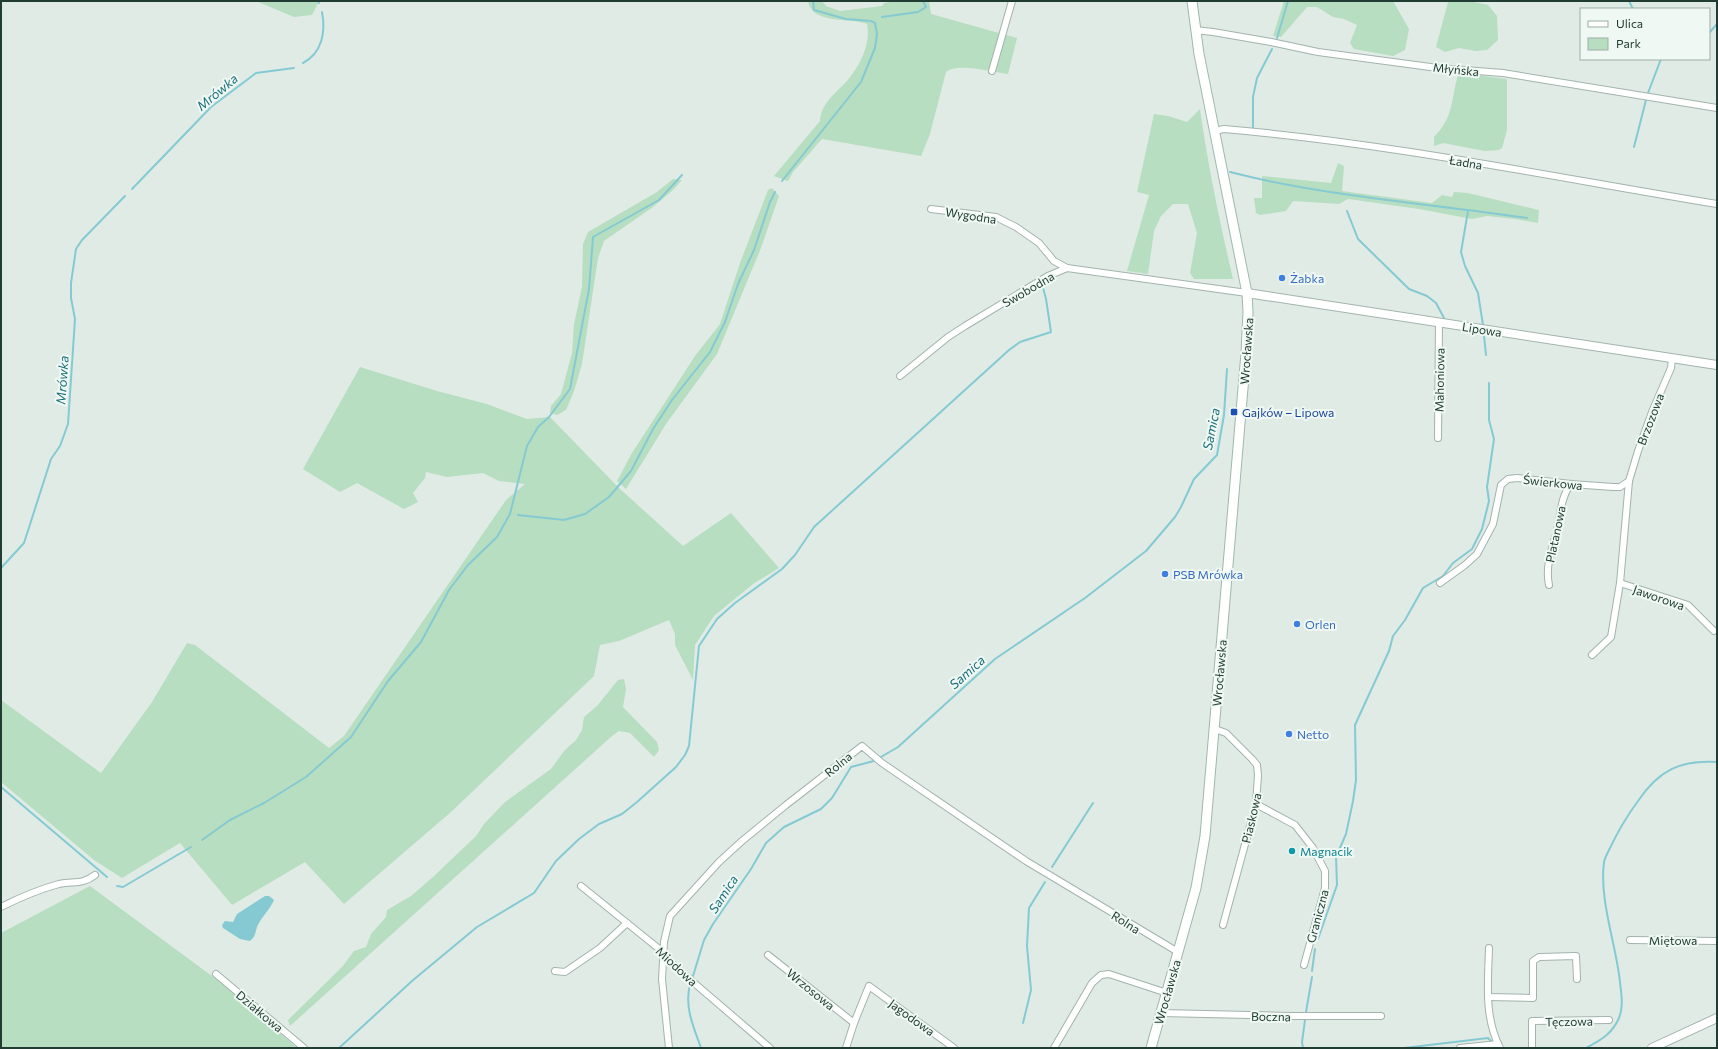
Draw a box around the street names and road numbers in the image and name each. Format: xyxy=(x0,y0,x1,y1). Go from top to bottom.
street label: Młyńska xyxy=(1432,60,1480,78)
street label: Ładna xyxy=(1447,152,1484,172)
street label: Wygodna xyxy=(944,204,998,226)
street label: Swobodna xyxy=(1000,269,1056,309)
street label: Wrocławska xyxy=(1237,317,1255,385)
street label: Lipowa xyxy=(1461,319,1503,339)
street label: Mahoniowa xyxy=(1431,348,1447,412)
street label: Brzozowa xyxy=(1634,391,1666,447)
street label: Świerkowa xyxy=(1523,472,1583,492)
street label: Platanowa xyxy=(1542,504,1568,564)
street label: Jaworowa xyxy=(1631,582,1687,613)
street label: Wrocławska xyxy=(1209,639,1229,707)
street label: Rolna xyxy=(822,749,854,779)
street label: Piaskowa xyxy=(1238,791,1264,845)
street label: Graniczna xyxy=(1303,888,1331,944)
street label: Rolna xyxy=(1109,908,1143,936)
street label: Miętowa xyxy=(1649,933,1697,947)
street label: Miodowa xyxy=(653,943,701,989)
street label: Wrocławska xyxy=(1151,958,1183,1026)
street label: Wrzosowa xyxy=(784,965,838,1013)
street label: Działkowa xyxy=(234,987,286,1035)
street label: Jagodowa xyxy=(886,996,938,1039)
street label: Boczna xyxy=(1251,1009,1291,1023)
street label: Tęczowa xyxy=(1545,1014,1593,1028)

